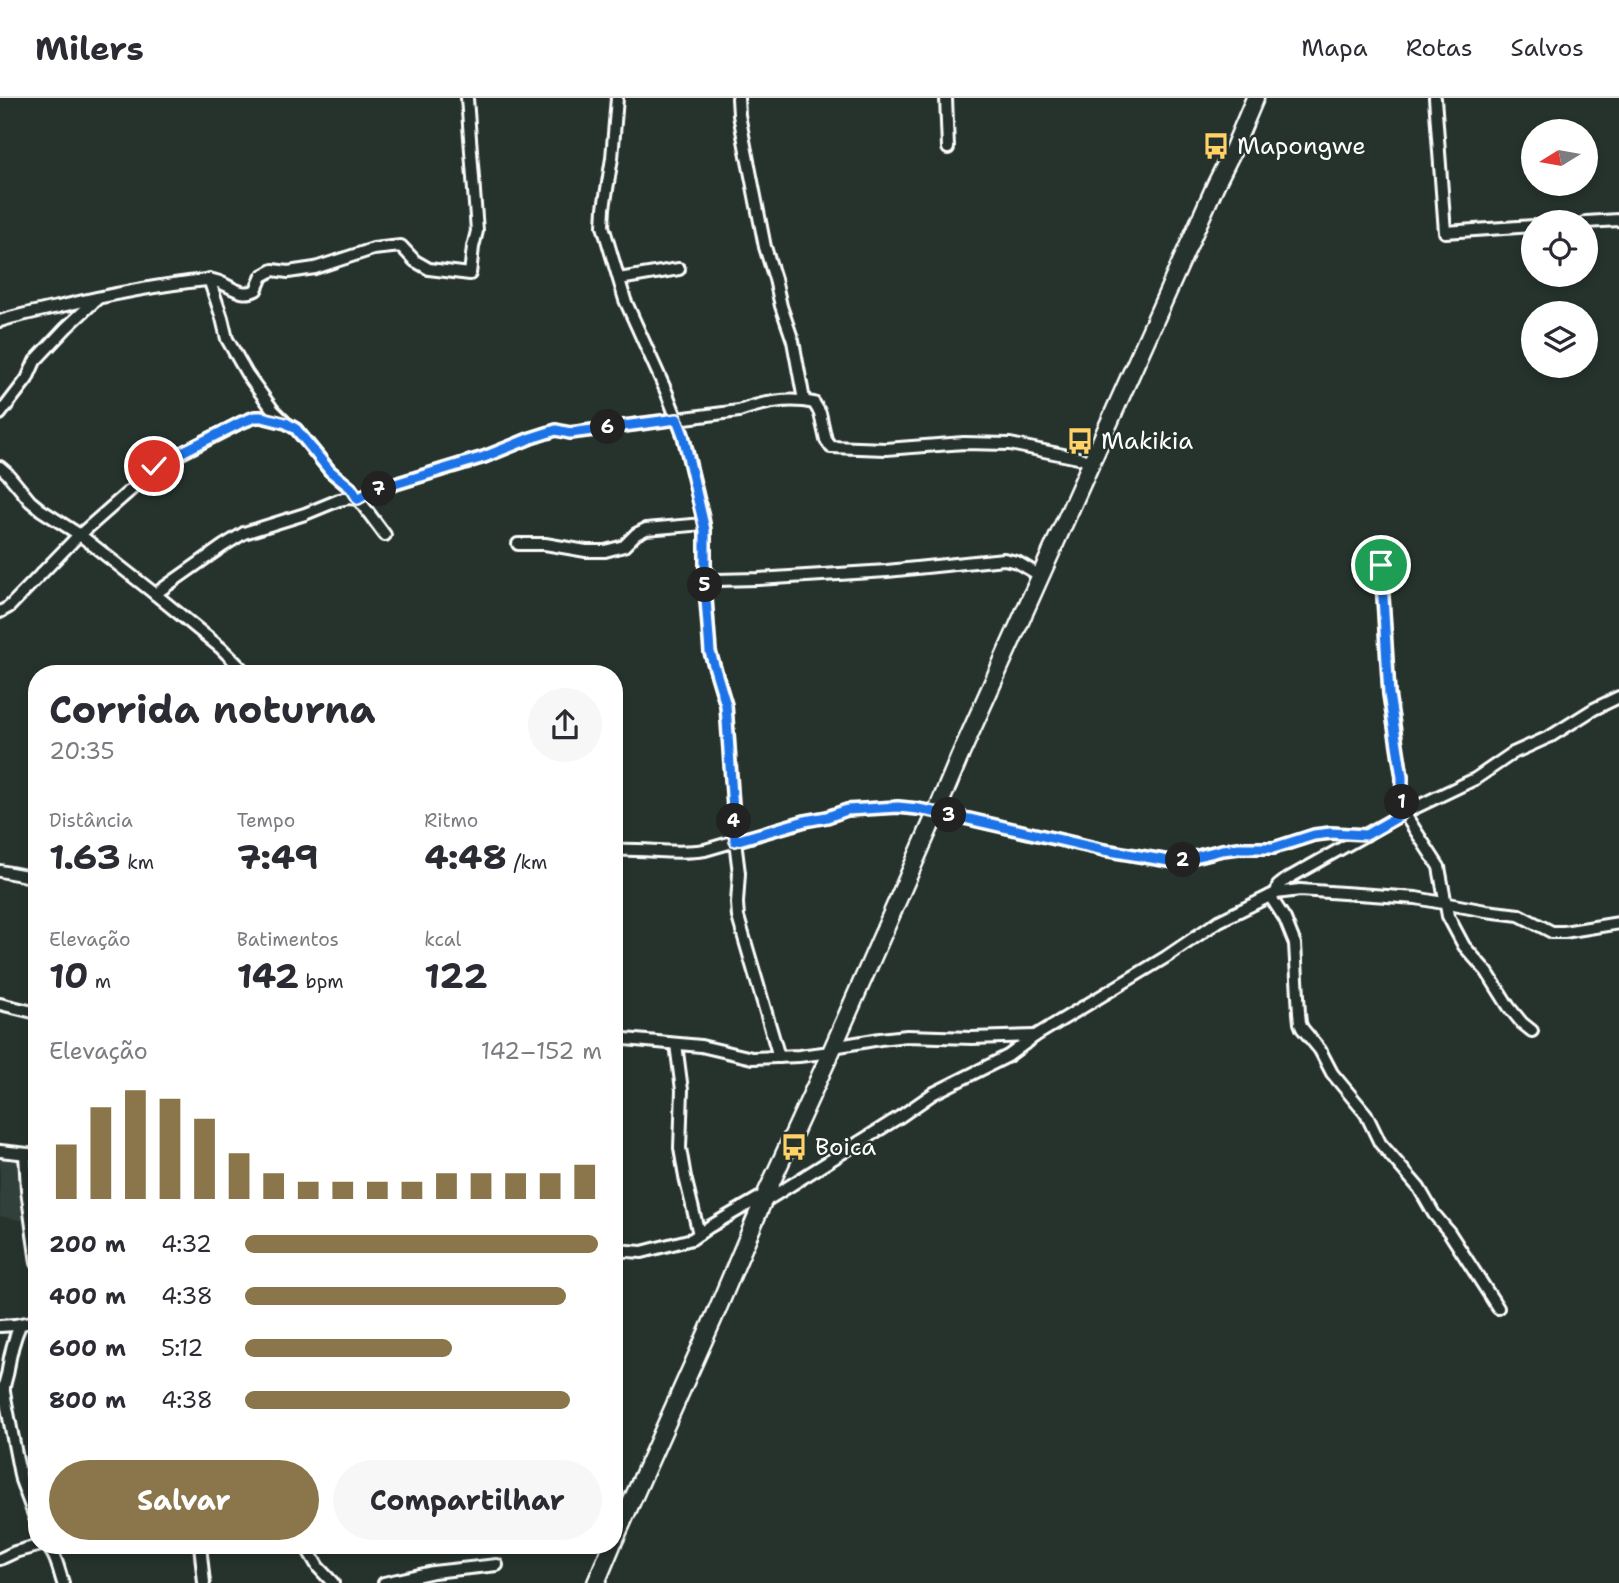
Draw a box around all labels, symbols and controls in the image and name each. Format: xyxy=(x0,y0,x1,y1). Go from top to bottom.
text: Milers xyxy=(35,26,144,71)
text: Mapa xyxy=(1301,32,1368,64)
text: Rotas xyxy=(1406,32,1473,64)
text: Salvos xyxy=(1511,32,1584,64)
north arrow xyxy=(1521,119,1598,196)
map controls xyxy=(1521,119,1598,378)
place label: Mapongwe xyxy=(1237,130,1366,162)
bus stop icon: Mapongwe xyxy=(1201,131,1231,161)
button: locate xyxy=(1521,210,1598,287)
button: layers xyxy=(1521,301,1598,378)
pin: 6 xyxy=(590,410,626,444)
text: 6 xyxy=(601,414,614,439)
place label: Makikia xyxy=(1101,425,1193,457)
bus stop icon: Makikia xyxy=(1065,426,1095,456)
pin xyxy=(124,436,184,496)
icon: check xyxy=(135,447,173,485)
pin: 7 xyxy=(362,472,396,506)
text: 7 xyxy=(372,476,385,501)
pin xyxy=(1351,535,1411,595)
icon: arrive xyxy=(1362,546,1400,584)
pin: 5 xyxy=(688,568,722,602)
text: 5 xyxy=(699,572,710,597)
text: Corrida noturna xyxy=(49,684,376,735)
button: share xyxy=(528,688,602,762)
text: 20:35 xyxy=(49,736,115,766)
pin: 1 xyxy=(1384,784,1420,820)
text: 1 xyxy=(1397,789,1406,814)
pin: 3 xyxy=(932,798,967,832)
text: 3 xyxy=(942,802,955,827)
pin: 4 xyxy=(716,804,752,838)
text: Distância xyxy=(49,808,133,833)
text: Tempo xyxy=(237,808,295,833)
text: Ritmo xyxy=(424,808,478,833)
text: 4 xyxy=(727,808,740,833)
text: 1.63 xyxy=(49,833,121,880)
text: 7:49 xyxy=(237,833,319,880)
text: 4:48 xyxy=(424,833,507,880)
pin: 2 xyxy=(1166,842,1200,878)
text: 2 xyxy=(1176,847,1189,872)
text: km xyxy=(121,850,154,875)
text: /km xyxy=(507,850,547,875)
text: Elevação xyxy=(49,927,130,952)
text: Batimentos xyxy=(237,927,339,952)
text: kcal xyxy=(424,927,461,952)
text: 10 xyxy=(49,952,88,999)
text: 142 xyxy=(237,952,299,999)
text: 122 xyxy=(424,952,488,999)
text: m xyxy=(88,969,111,994)
text: bpm xyxy=(299,969,344,994)
text: Elevação xyxy=(49,1036,148,1066)
text: 142–152 m xyxy=(481,1036,602,1066)
place label: Boica xyxy=(815,1131,876,1163)
bus stop icon: Boica xyxy=(779,1132,809,1162)
text: 200 m xyxy=(49,1229,126,1259)
text: 4:32 xyxy=(161,1229,212,1259)
text: 400 m xyxy=(49,1281,126,1311)
text: 4:38 xyxy=(161,1281,213,1311)
text: 600 m xyxy=(49,1333,126,1363)
text: 5:12 xyxy=(161,1333,203,1363)
text: 800 m xyxy=(49,1385,126,1415)
text: 4:38 xyxy=(161,1385,213,1415)
button: Salvar xyxy=(49,1460,319,1540)
button: Compartilhar xyxy=(333,1460,602,1540)

